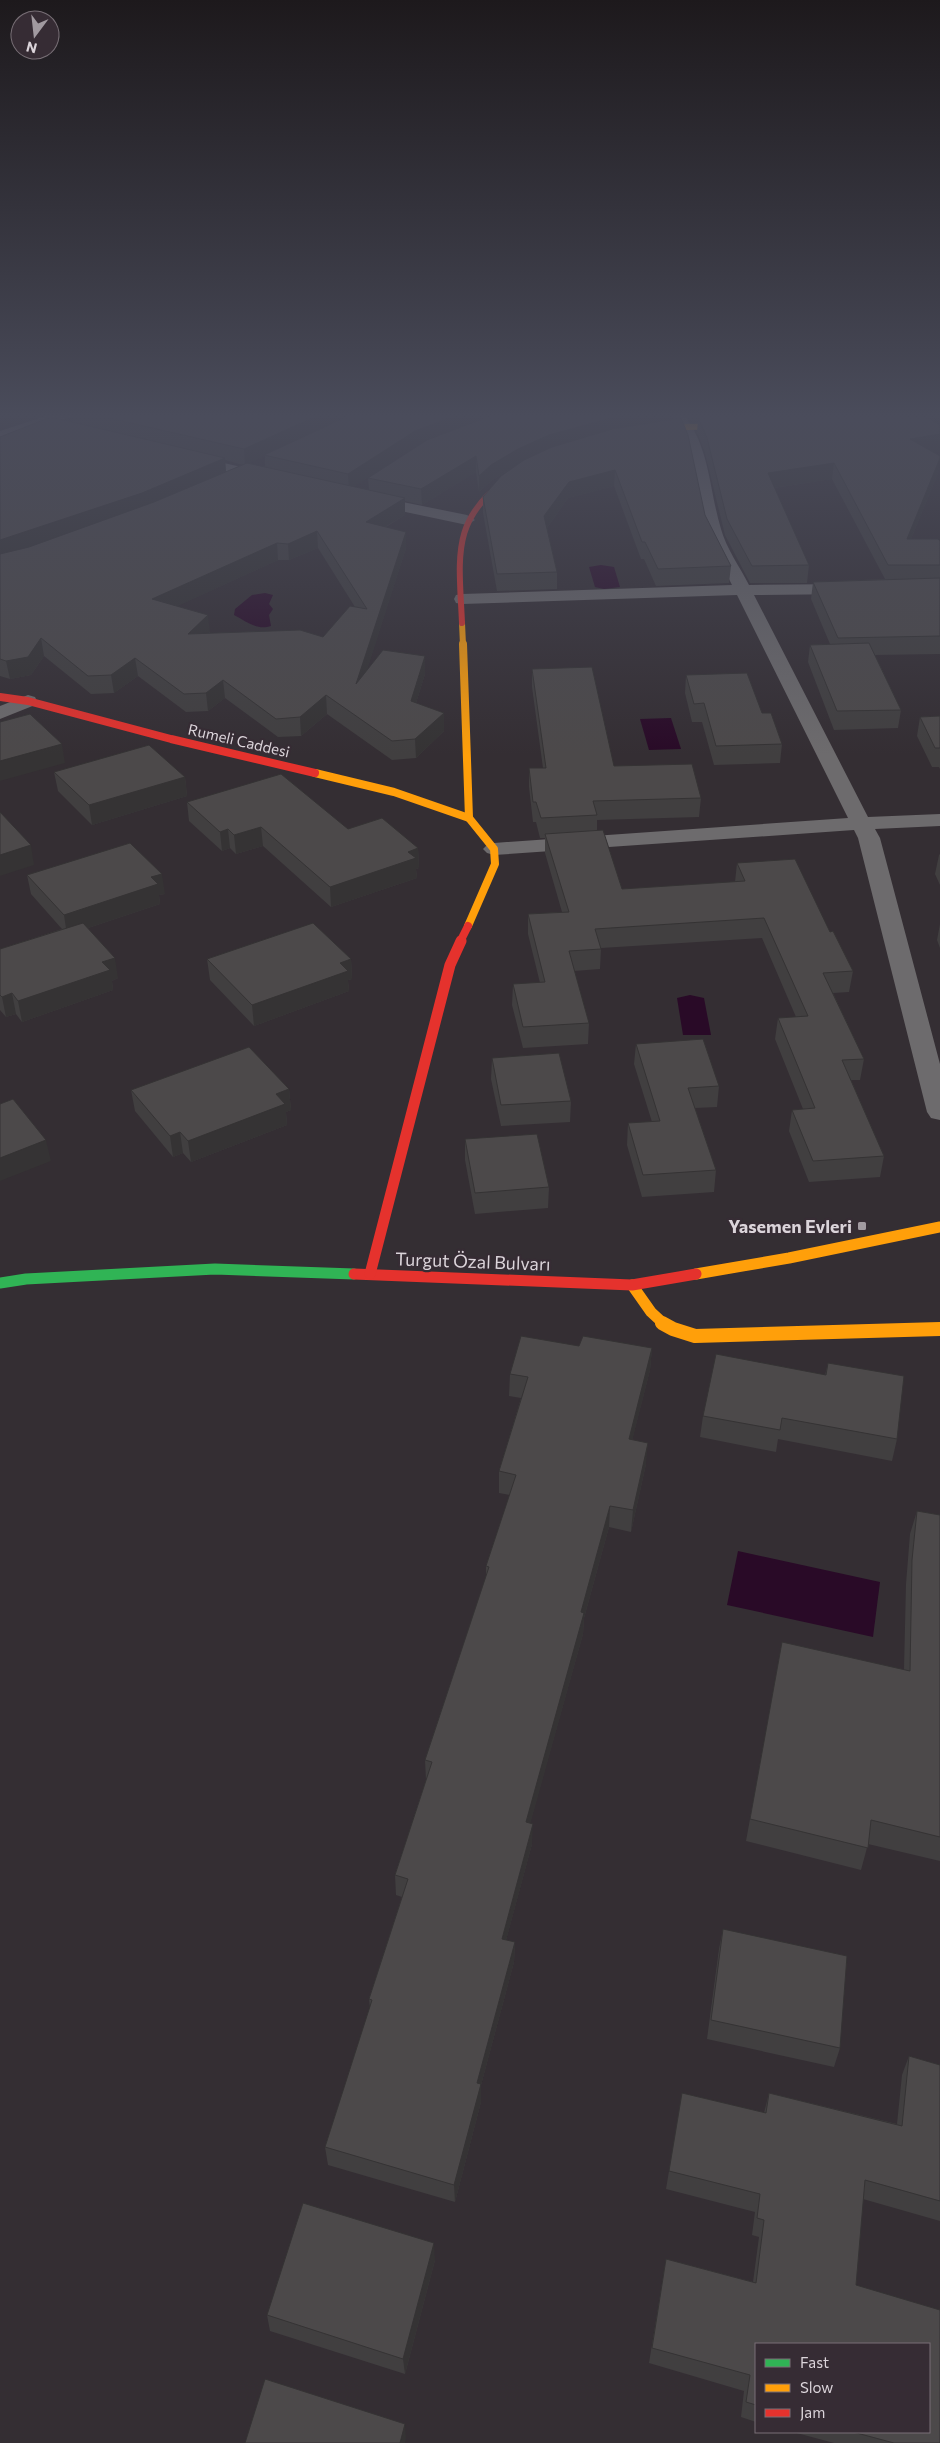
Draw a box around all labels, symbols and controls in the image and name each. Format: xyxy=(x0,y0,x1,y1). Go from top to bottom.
north arrow xyxy=(10,10,60,60)
text: N xyxy=(24,38,39,58)
street label: Rumeli Caddesi xyxy=(186,720,292,760)
place label: Yasemen Evleri xyxy=(728,1215,852,1237)
marker: Yasemen Evleri xyxy=(856,1220,868,1232)
street label: Turgut Özal Bulvarı xyxy=(395,1247,551,1275)
legend xyxy=(755,2343,930,2433)
text: Fast xyxy=(800,2353,829,2371)
text: Slow xyxy=(800,2378,833,2396)
text: Jam xyxy=(800,2403,825,2421)

